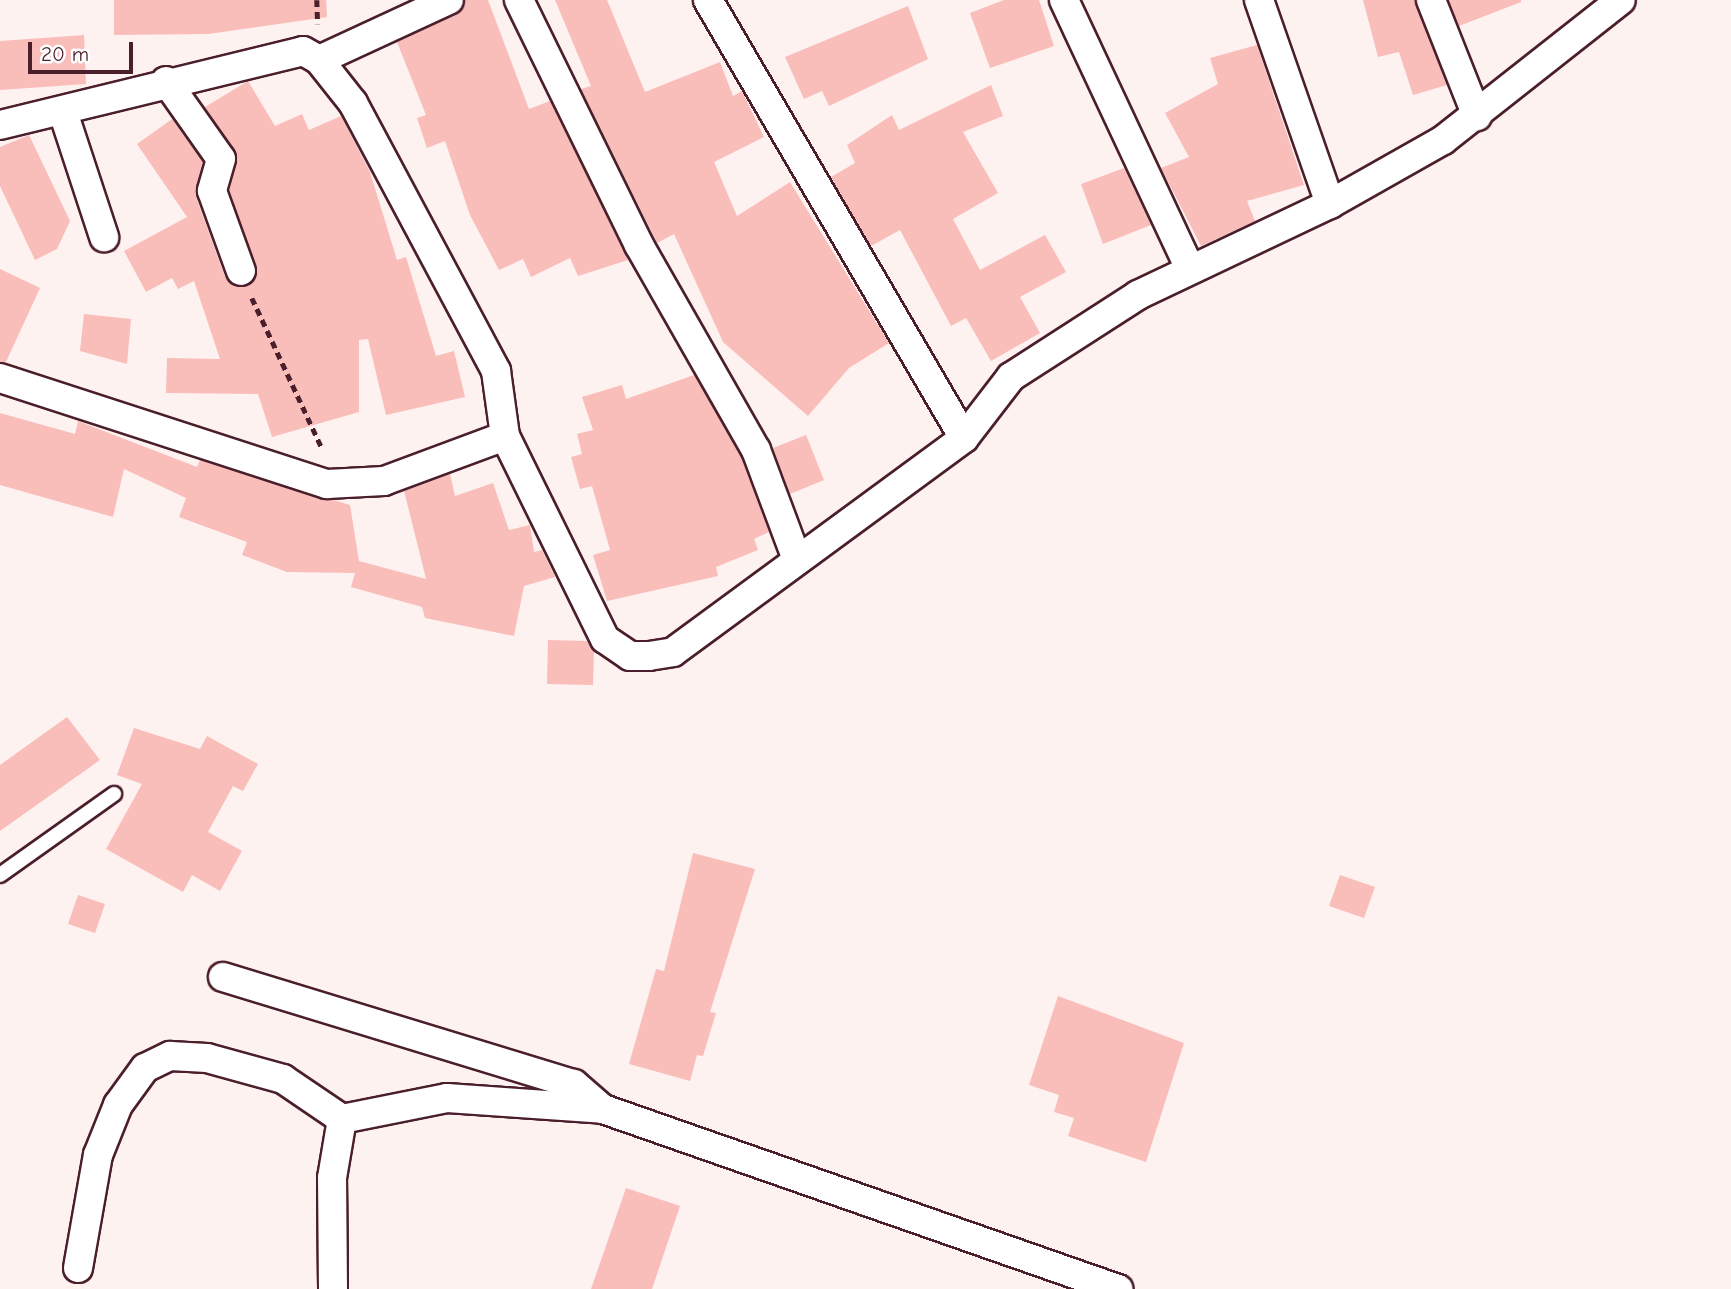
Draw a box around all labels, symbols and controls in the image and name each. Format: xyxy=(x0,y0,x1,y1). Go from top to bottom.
scale bar xyxy=(32,28,136,72)
text: 20 m xyxy=(41,42,89,66)

